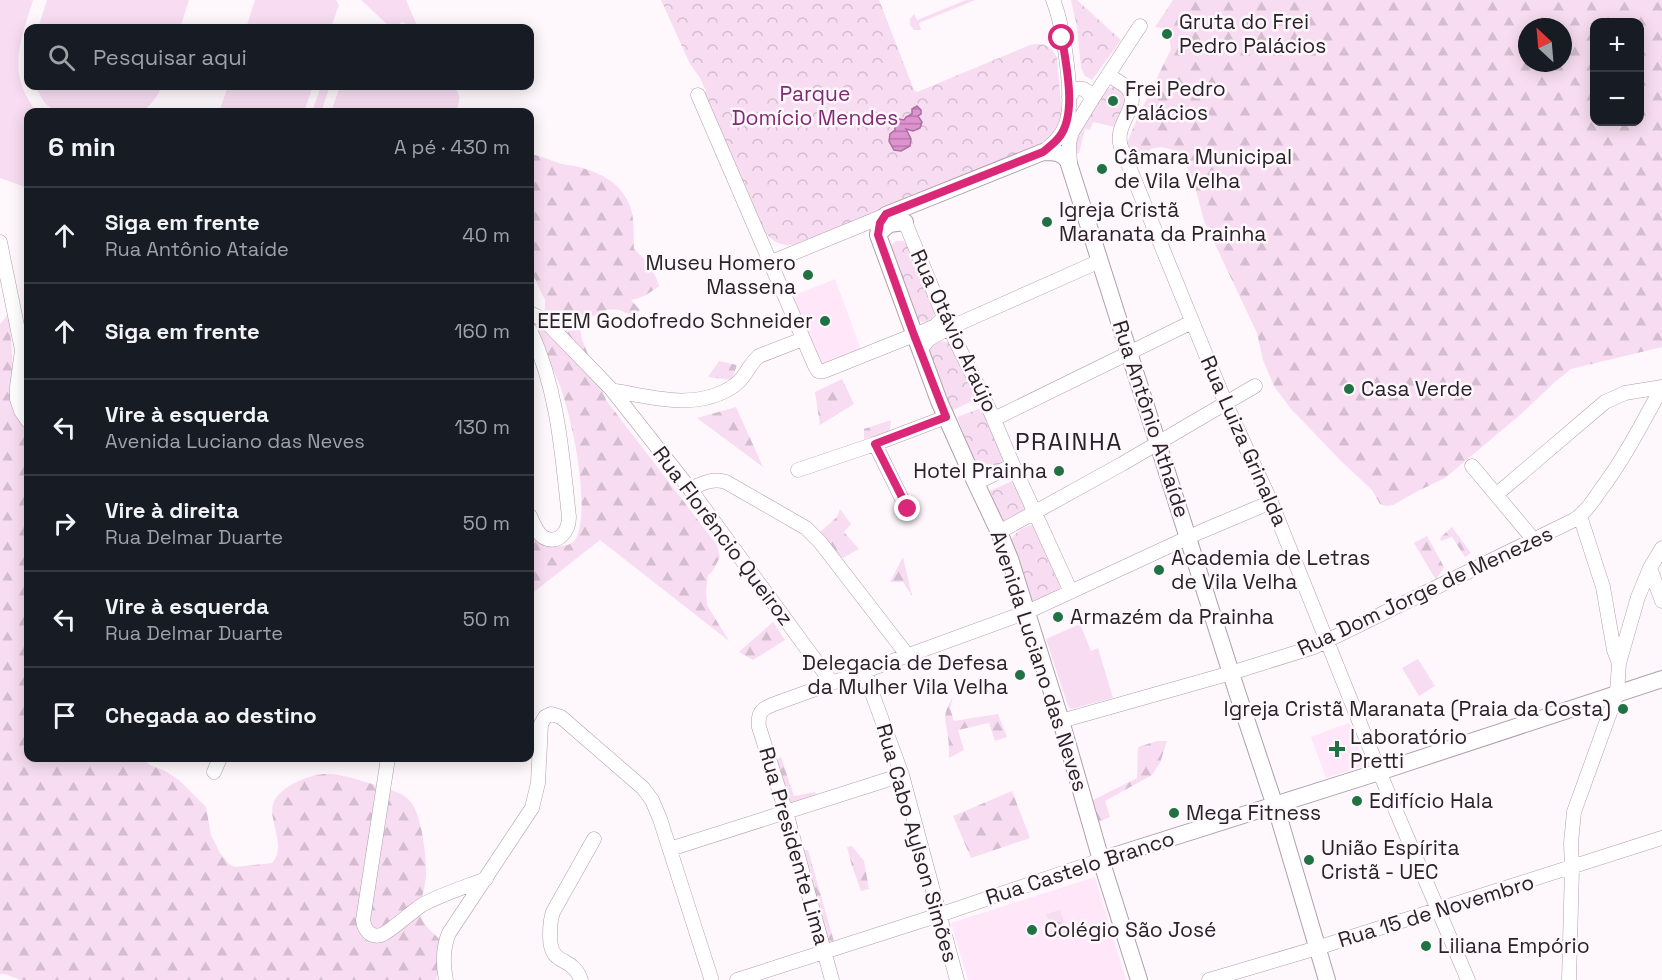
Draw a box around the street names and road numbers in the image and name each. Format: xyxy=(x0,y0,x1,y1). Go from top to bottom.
street label: Rua Otávio Araújo xyxy=(905,245,1004,417)
street label: Rua Antônio Athaíde xyxy=(1107,317,1196,521)
street label: Rua Luiza Grinalda xyxy=(1195,351,1294,530)
street label: Rua Florêncio Queiroz xyxy=(647,441,800,631)
street label: Rua Dom Jorge de Menezes xyxy=(1293,519,1557,662)
street label: Avenida Luciano das Neves xyxy=(984,527,1094,795)
street label: Rua Cabo Aylson Simões xyxy=(870,721,964,965)
street label: Rua Presidente Lima xyxy=(753,744,836,948)
street label: Rua Castelo Branco xyxy=(982,824,1178,911)
street label: Rua 15 de Novembro xyxy=(1335,868,1537,953)

